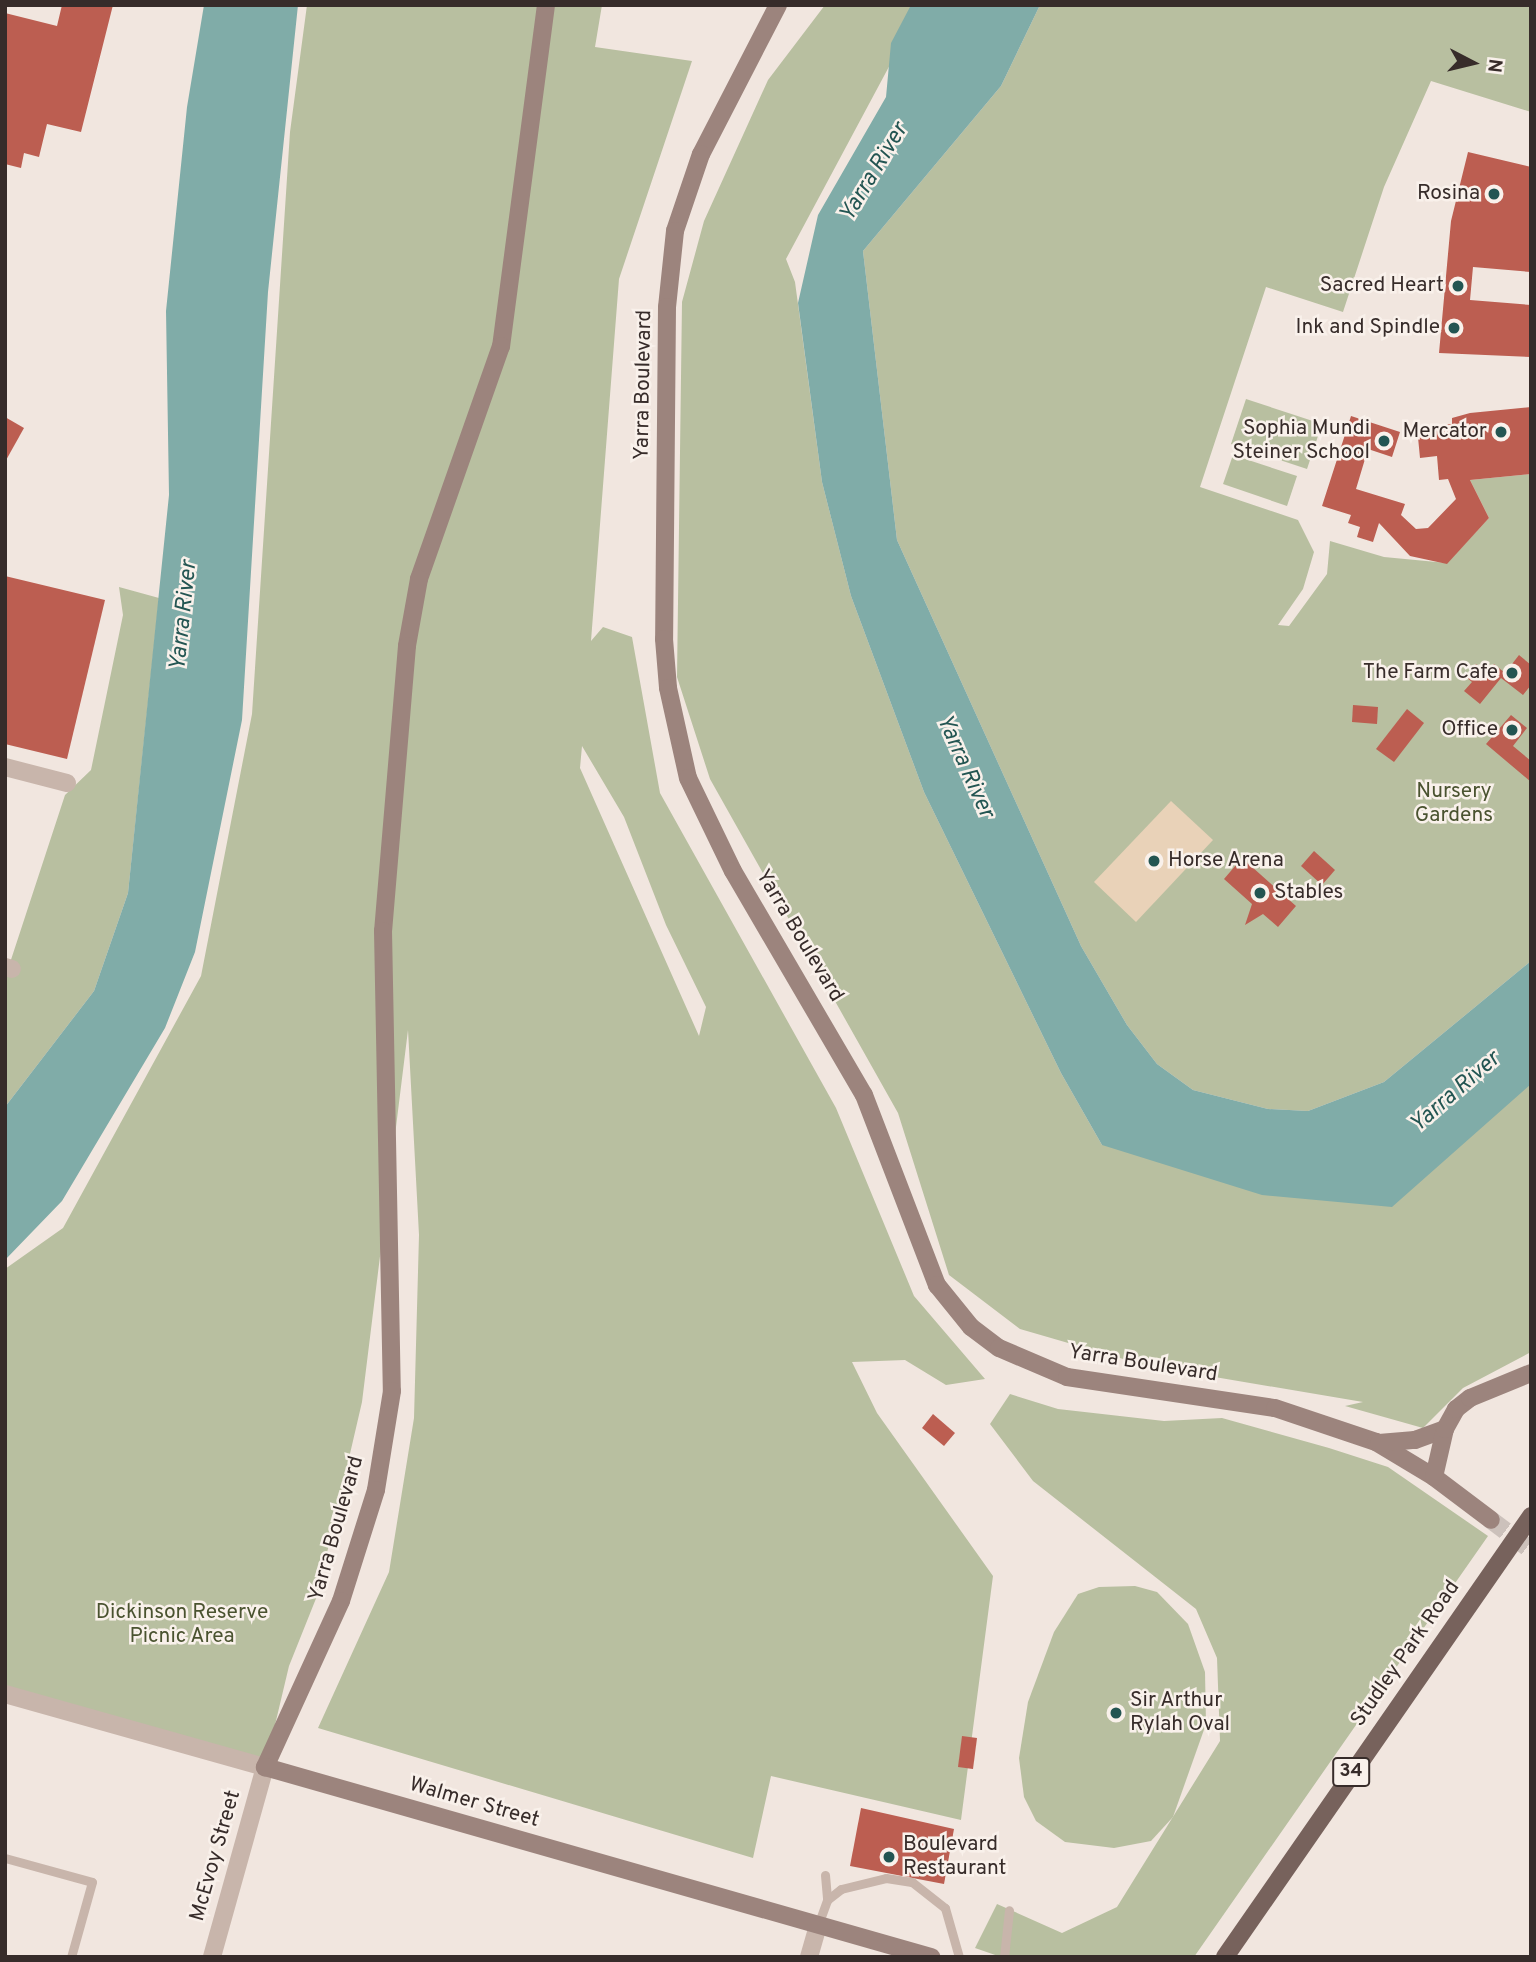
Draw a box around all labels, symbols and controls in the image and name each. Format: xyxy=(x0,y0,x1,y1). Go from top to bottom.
north arrow xyxy=(1438,28,1508,98)
text: N xyxy=(1481,57,1507,74)
water label: Yarra River xyxy=(835,119,915,227)
place label: Rosina xyxy=(1417,181,1480,207)
marker: Rosina xyxy=(1486,186,1502,202)
place label: Sacred Heart xyxy=(1320,273,1444,299)
marker: Sacred Heart xyxy=(1450,278,1466,294)
street label: Yarra Boulevard xyxy=(630,310,658,460)
place label: Ink and Spindle xyxy=(1295,315,1440,341)
marker: Ink and Spindle xyxy=(1446,320,1462,336)
place label: Sophia Mundi Steiner School xyxy=(1232,416,1370,466)
place label: Mercator xyxy=(1402,419,1487,445)
marker: Mercator xyxy=(1493,424,1509,440)
marker: Sophia Mundi Steiner School xyxy=(1376,433,1392,449)
water label: Yarra River xyxy=(166,560,204,672)
place label: The Farm Cafe xyxy=(1363,660,1498,686)
marker: The Farm Cafe xyxy=(1504,665,1520,681)
water label: Yarra River xyxy=(929,711,999,823)
place label: Office xyxy=(1441,717,1498,743)
marker: Office xyxy=(1504,722,1520,738)
park label: Nursery Gardens xyxy=(1415,779,1493,829)
place label: Horse Arena xyxy=(1168,848,1285,874)
marker: Horse Arena xyxy=(1146,853,1162,869)
street label: Yarra Boulevard xyxy=(750,865,848,1007)
place label: Stables xyxy=(1274,880,1343,906)
marker: Stables xyxy=(1252,885,1268,901)
water label: Yarra River xyxy=(1405,1046,1507,1140)
street label: Yarra Boulevard xyxy=(1067,1340,1219,1388)
street label: Yarra Boulevard xyxy=(304,1453,370,1605)
street label: Studley Park Road xyxy=(1346,1576,1466,1732)
park label: Dickinson Reserve Picnic Area xyxy=(96,1600,268,1650)
place label: Sir Arthur Rylah Oval xyxy=(1130,1688,1230,1738)
marker: Sir Arthur Rylah Oval xyxy=(1108,1705,1124,1721)
road number: 34 xyxy=(1332,1756,1370,1788)
street label: Walmer Street xyxy=(406,1772,542,1834)
street label: McEvoy Street xyxy=(185,1788,247,1924)
place label: Boulevard Restaurant xyxy=(903,1832,1006,1882)
marker: Boulevard Restaurant xyxy=(881,1849,897,1865)

